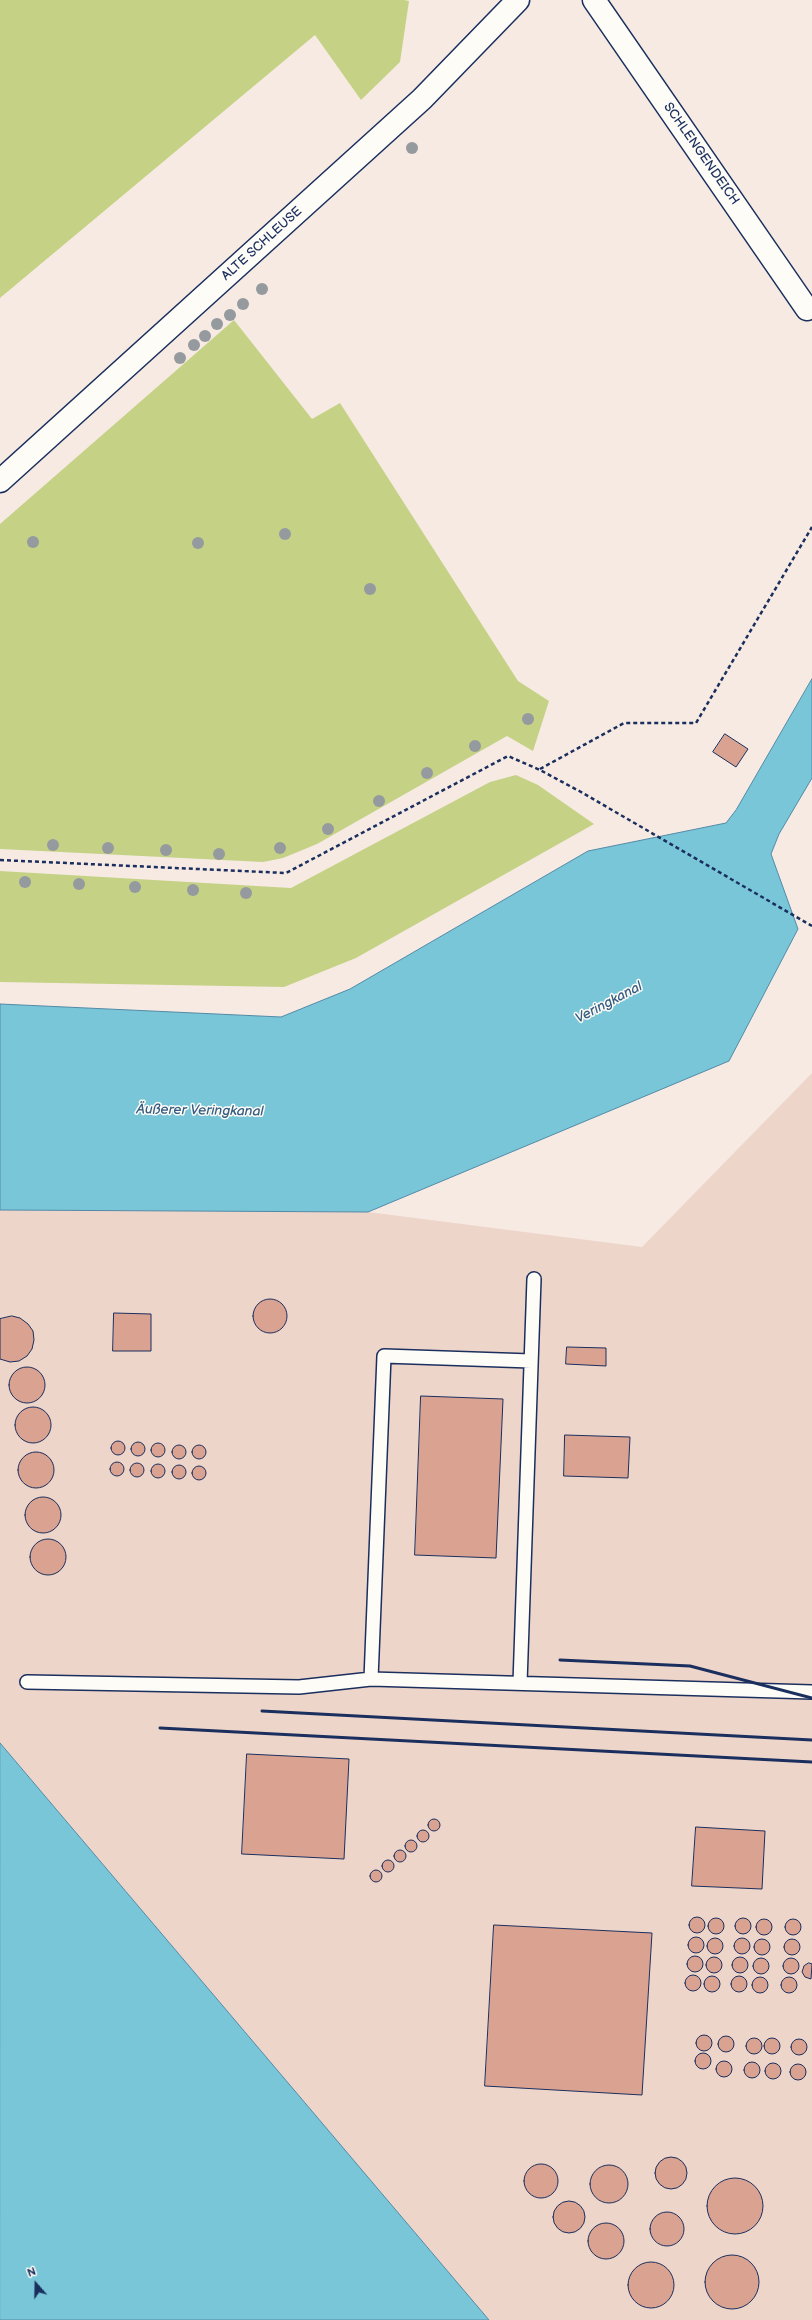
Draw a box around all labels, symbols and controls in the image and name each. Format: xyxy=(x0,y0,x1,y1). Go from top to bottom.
street label: SCHLENGENDEICH xyxy=(660,100,742,208)
street label: ALTE SCHLEUSE xyxy=(219,204,305,284)
water label: Veringkanal xyxy=(573,978,645,1028)
water label: Äußerer Veringkanal xyxy=(136,1101,264,1121)
north arrow xyxy=(16,2264,56,2304)
text: N xyxy=(26,2265,38,2280)

